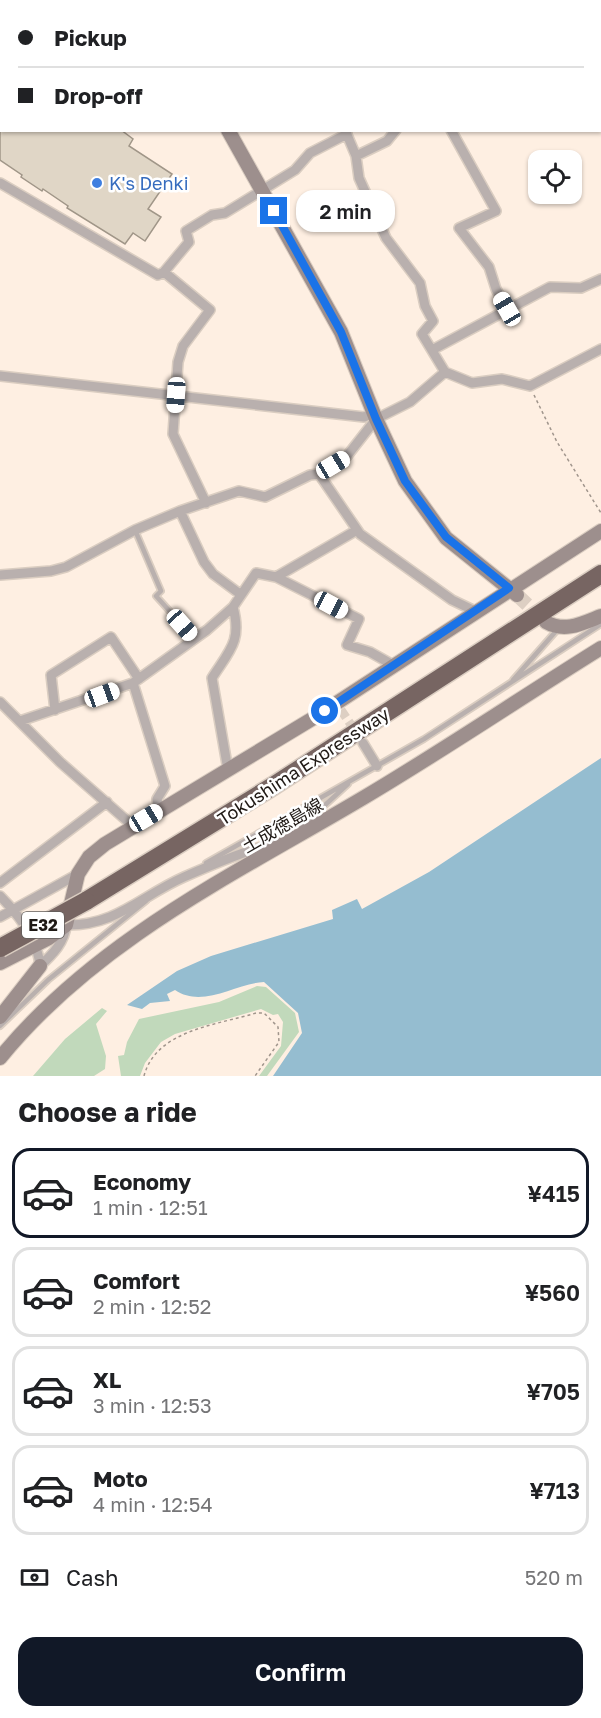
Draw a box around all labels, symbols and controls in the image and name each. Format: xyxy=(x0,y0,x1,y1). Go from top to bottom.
text: Pickup xyxy=(54,24,127,51)
text: Drop-off xyxy=(54,82,143,109)
map controls xyxy=(528,150,582,204)
button: locate xyxy=(528,150,582,204)
place label: K's Denki xyxy=(109,172,189,194)
marker: K's Denki xyxy=(90,176,104,190)
callout: 2 min xyxy=(295,190,394,232)
route end xyxy=(260,197,287,224)
text: 2 min xyxy=(320,199,372,223)
car xyxy=(490,289,524,329)
car xyxy=(166,376,186,414)
car xyxy=(313,448,353,482)
car xyxy=(311,589,351,621)
car xyxy=(163,606,201,644)
car xyxy=(82,680,122,710)
route start xyxy=(311,697,338,724)
street label: Tokushima Expressway xyxy=(213,702,393,830)
street label: 土成徳島線 xyxy=(238,793,326,857)
car xyxy=(126,801,166,835)
road number: E32 xyxy=(22,912,64,938)
text: Choose a ride xyxy=(18,1096,197,1128)
icon: car xyxy=(21,1166,75,1220)
text: Economy xyxy=(93,1168,191,1195)
text: ¥415 xyxy=(528,1180,580,1207)
text: 1 min · 12:51 xyxy=(93,1195,208,1219)
icon: car xyxy=(21,1265,75,1319)
text: Comfort xyxy=(93,1267,180,1294)
text: ¥560 xyxy=(525,1279,580,1306)
text: 2 min · 12:52 xyxy=(93,1294,211,1318)
icon: car xyxy=(21,1364,75,1418)
text: XL xyxy=(93,1366,121,1393)
text: ¥705 xyxy=(527,1378,580,1405)
text: 3 min · 12:53 xyxy=(93,1393,212,1417)
icon: car xyxy=(21,1463,75,1517)
text: Moto xyxy=(93,1465,148,1492)
text: ¥713 xyxy=(529,1477,580,1504)
text: 4 min · 12:54 xyxy=(93,1492,213,1516)
icon: cash xyxy=(18,1561,51,1594)
text: Cash xyxy=(66,1564,119,1591)
text: 520 m xyxy=(525,1565,583,1589)
button: Confirm xyxy=(18,1637,583,1706)

